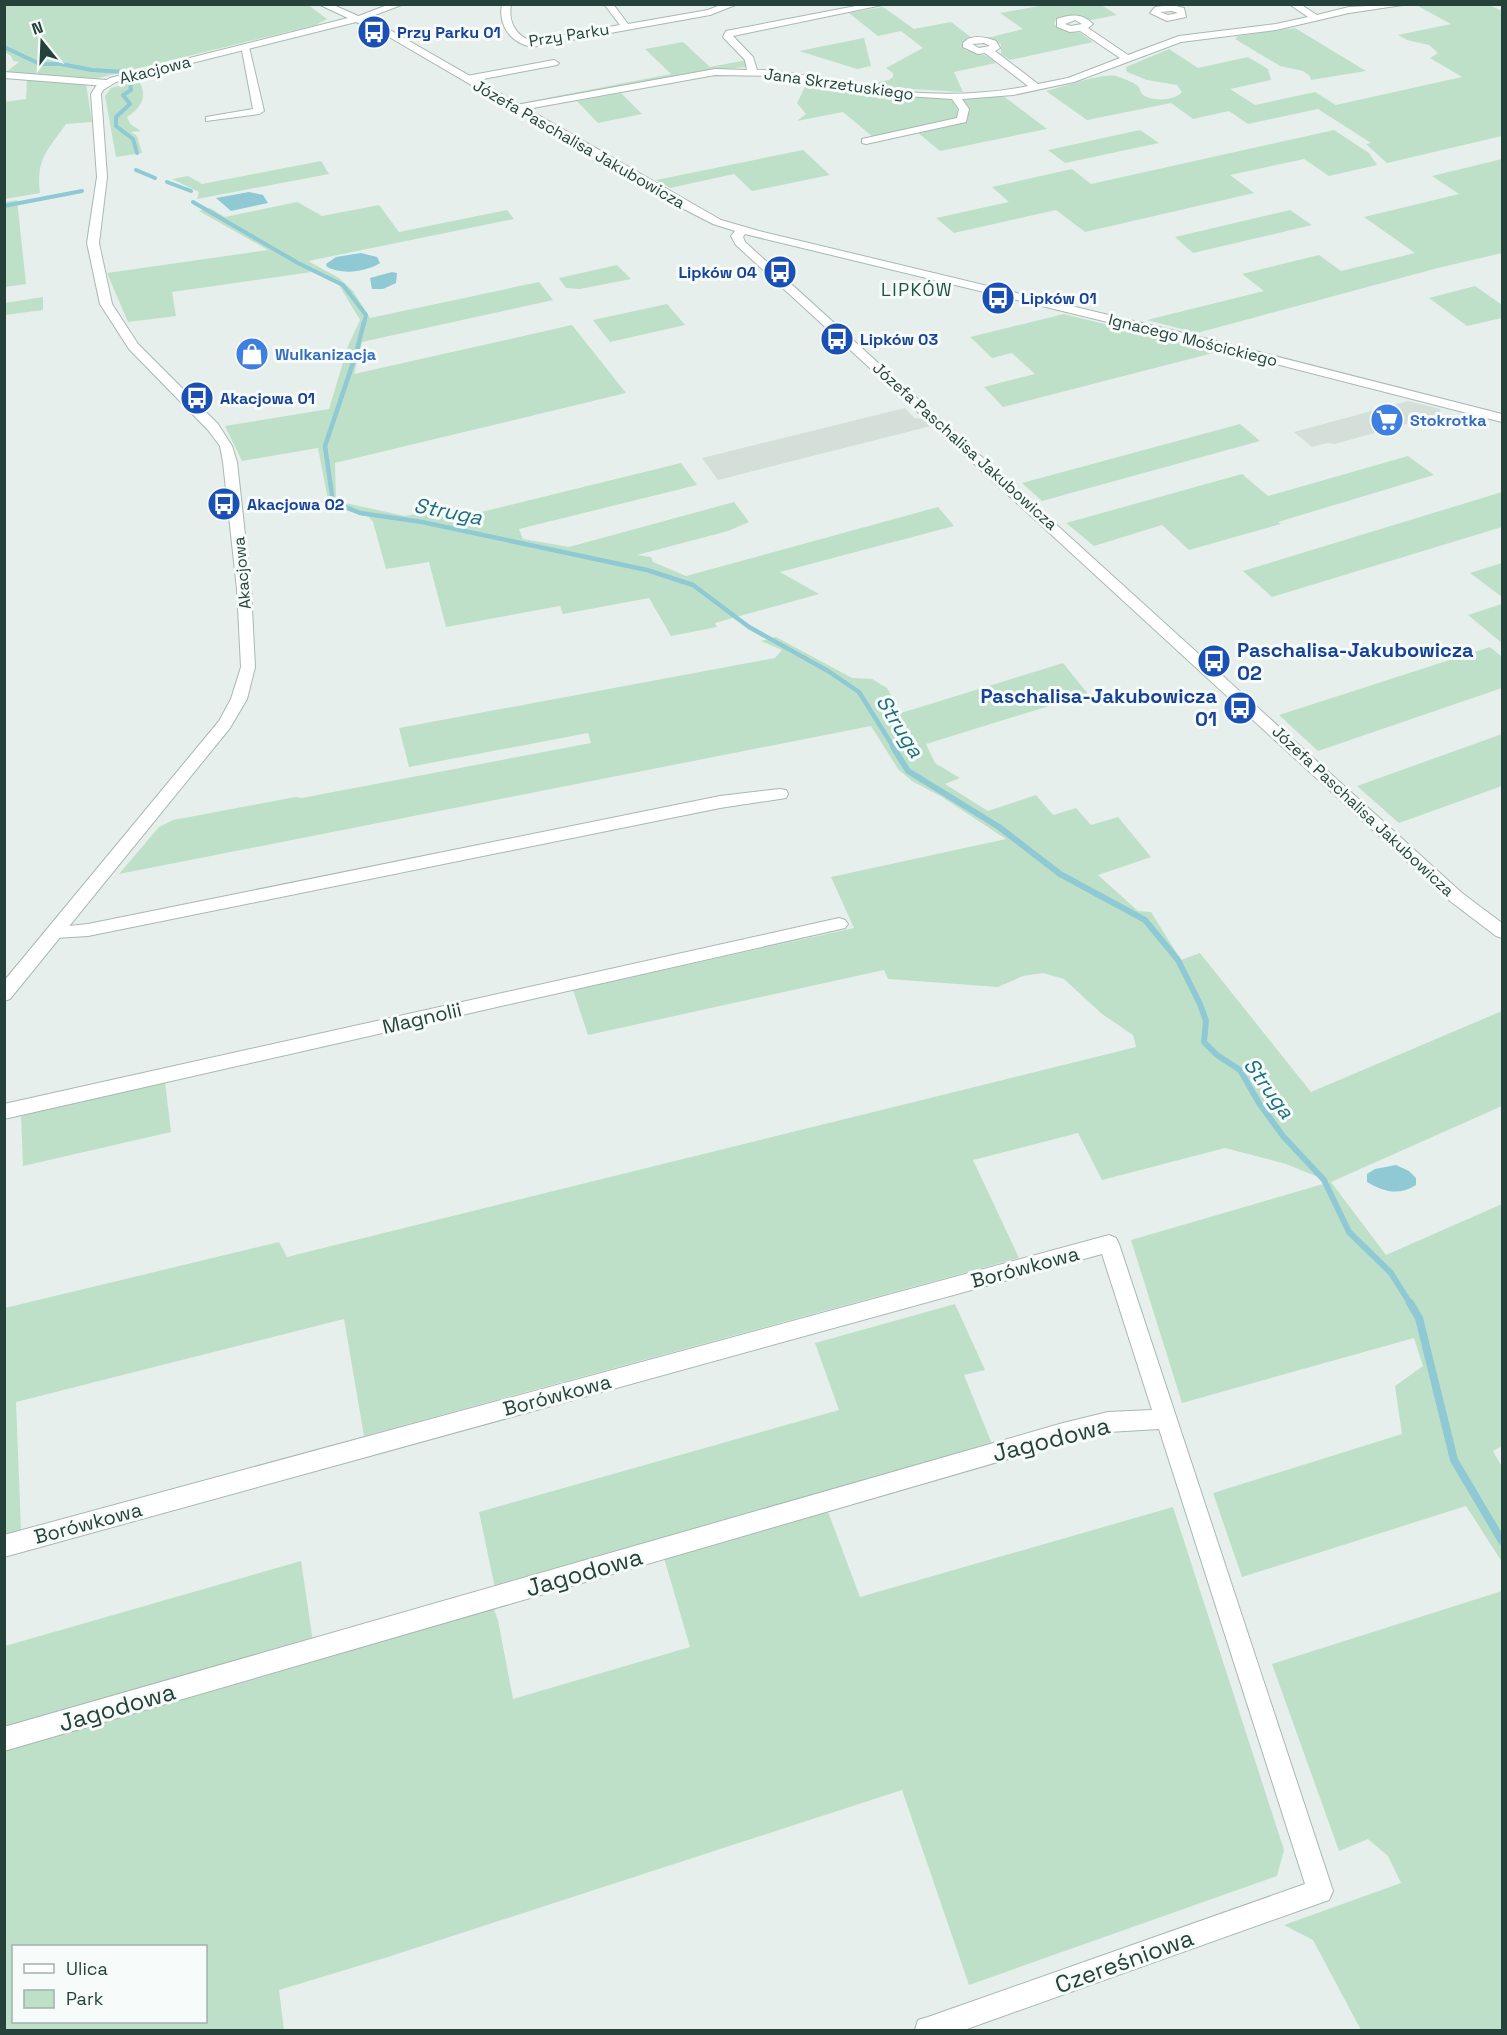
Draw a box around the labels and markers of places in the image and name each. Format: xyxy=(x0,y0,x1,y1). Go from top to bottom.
bus stop icon: Przy Parku 01 xyxy=(356,14,392,50)
place label: Przy Parku 01 xyxy=(397,22,501,43)
bus stop icon: Lipków 04 xyxy=(762,254,798,290)
place label: Lipków 04 xyxy=(678,262,757,283)
bus stop icon: Lipków 01 xyxy=(980,280,1016,316)
place label: Lipków 01 xyxy=(1021,288,1097,309)
bus stop icon: Lipków 03 xyxy=(819,321,855,357)
place label: Lipków 03 xyxy=(860,329,938,350)
shop icon: Wulkanizacja xyxy=(234,336,270,372)
place label: Wulkanizacja xyxy=(275,344,376,365)
bus stop icon: Akacjowa 01 xyxy=(179,380,215,416)
place label: Akacjowa 01 xyxy=(220,388,315,409)
supermarket icon: Stokrotka xyxy=(1369,402,1405,438)
place label: Stokrotka xyxy=(1410,410,1487,431)
bus stop icon: Akacjowa 02 xyxy=(206,486,242,522)
place label: Akacjowa 02 xyxy=(247,494,344,515)
place label: Paschalisa-Jakubowicza 02 xyxy=(1237,637,1474,686)
bus stop icon: Paschalisa-Jakubowicza 02 xyxy=(1196,643,1232,679)
place label: Paschalisa-Jakubowicza 01 xyxy=(980,683,1217,732)
bus stop icon: Paschalisa-Jakubowicza 01 xyxy=(1222,690,1258,726)

